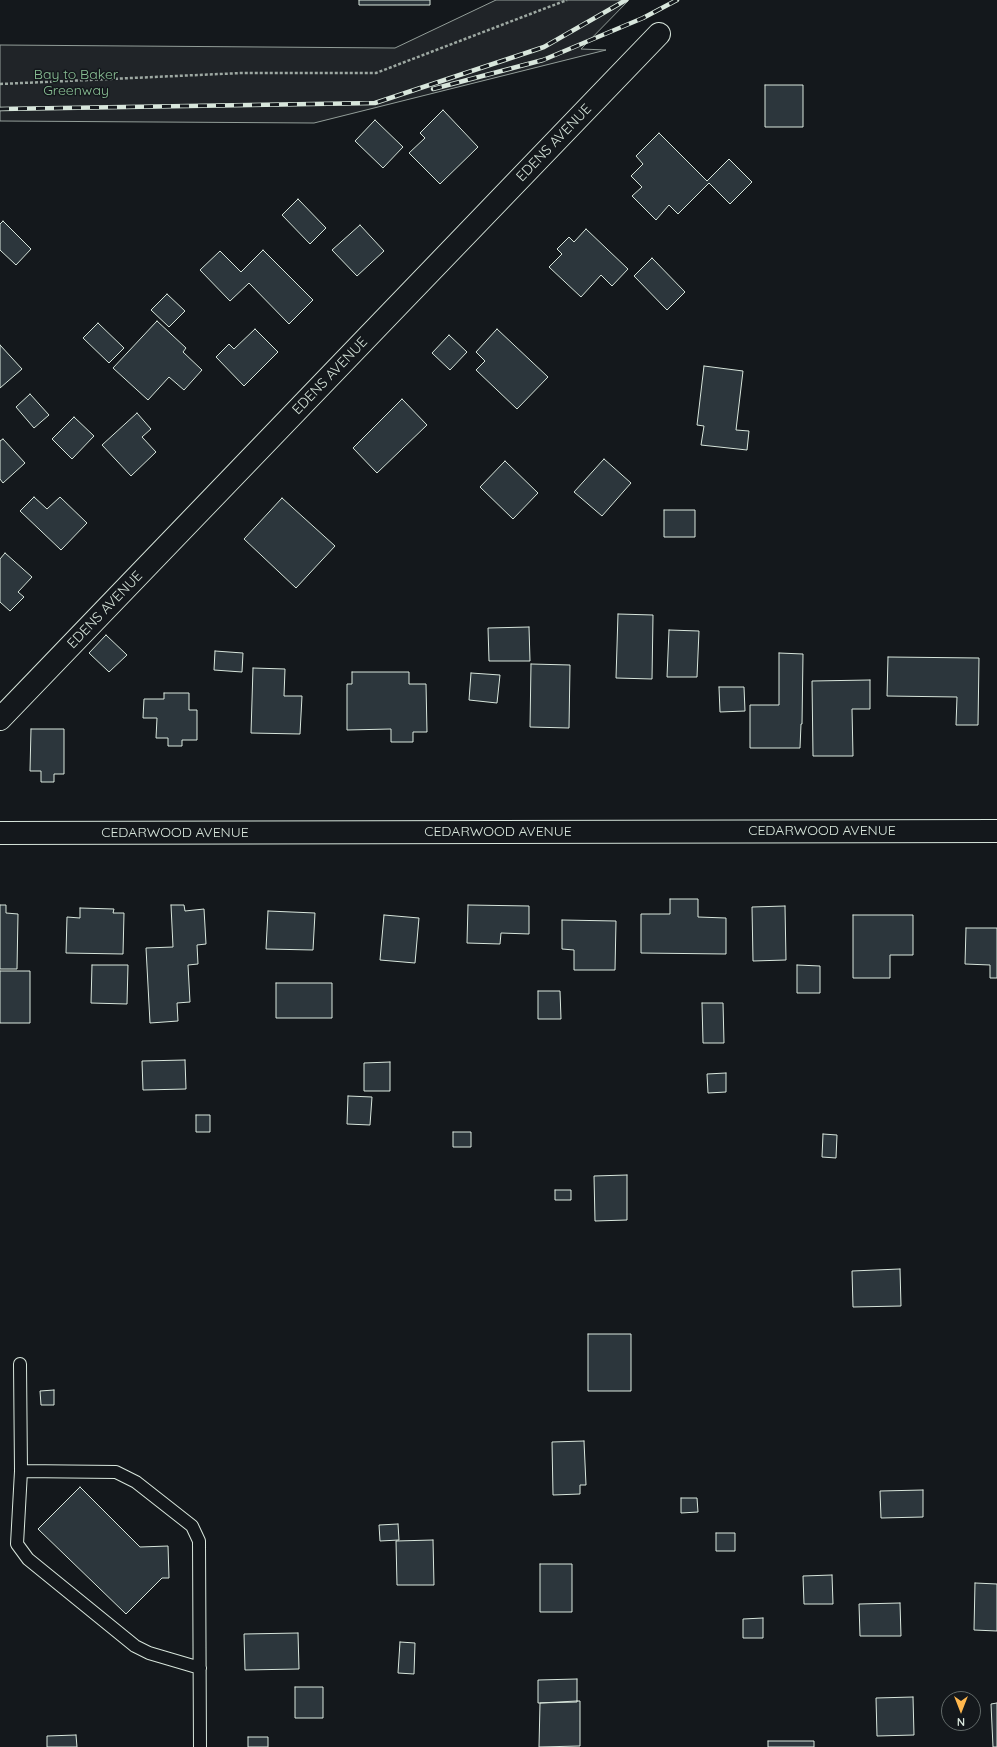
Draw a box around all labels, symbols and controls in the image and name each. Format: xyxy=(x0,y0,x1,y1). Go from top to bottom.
park label: Bay to Baker Greenway xyxy=(34,67,118,100)
street label: EDENS AVENUE xyxy=(513,101,595,185)
street label: EDENS AVENUE xyxy=(289,334,371,418)
street label: EDENS AVENUE xyxy=(64,568,146,652)
street label: CEDARWOOD AVENUE xyxy=(748,823,896,839)
street label: CEDARWOOD AVENUE xyxy=(424,824,572,840)
street label: CEDARWOOD AVENUE xyxy=(101,825,249,841)
north arrow xyxy=(941,1691,981,1731)
text: N xyxy=(957,1715,965,1729)

